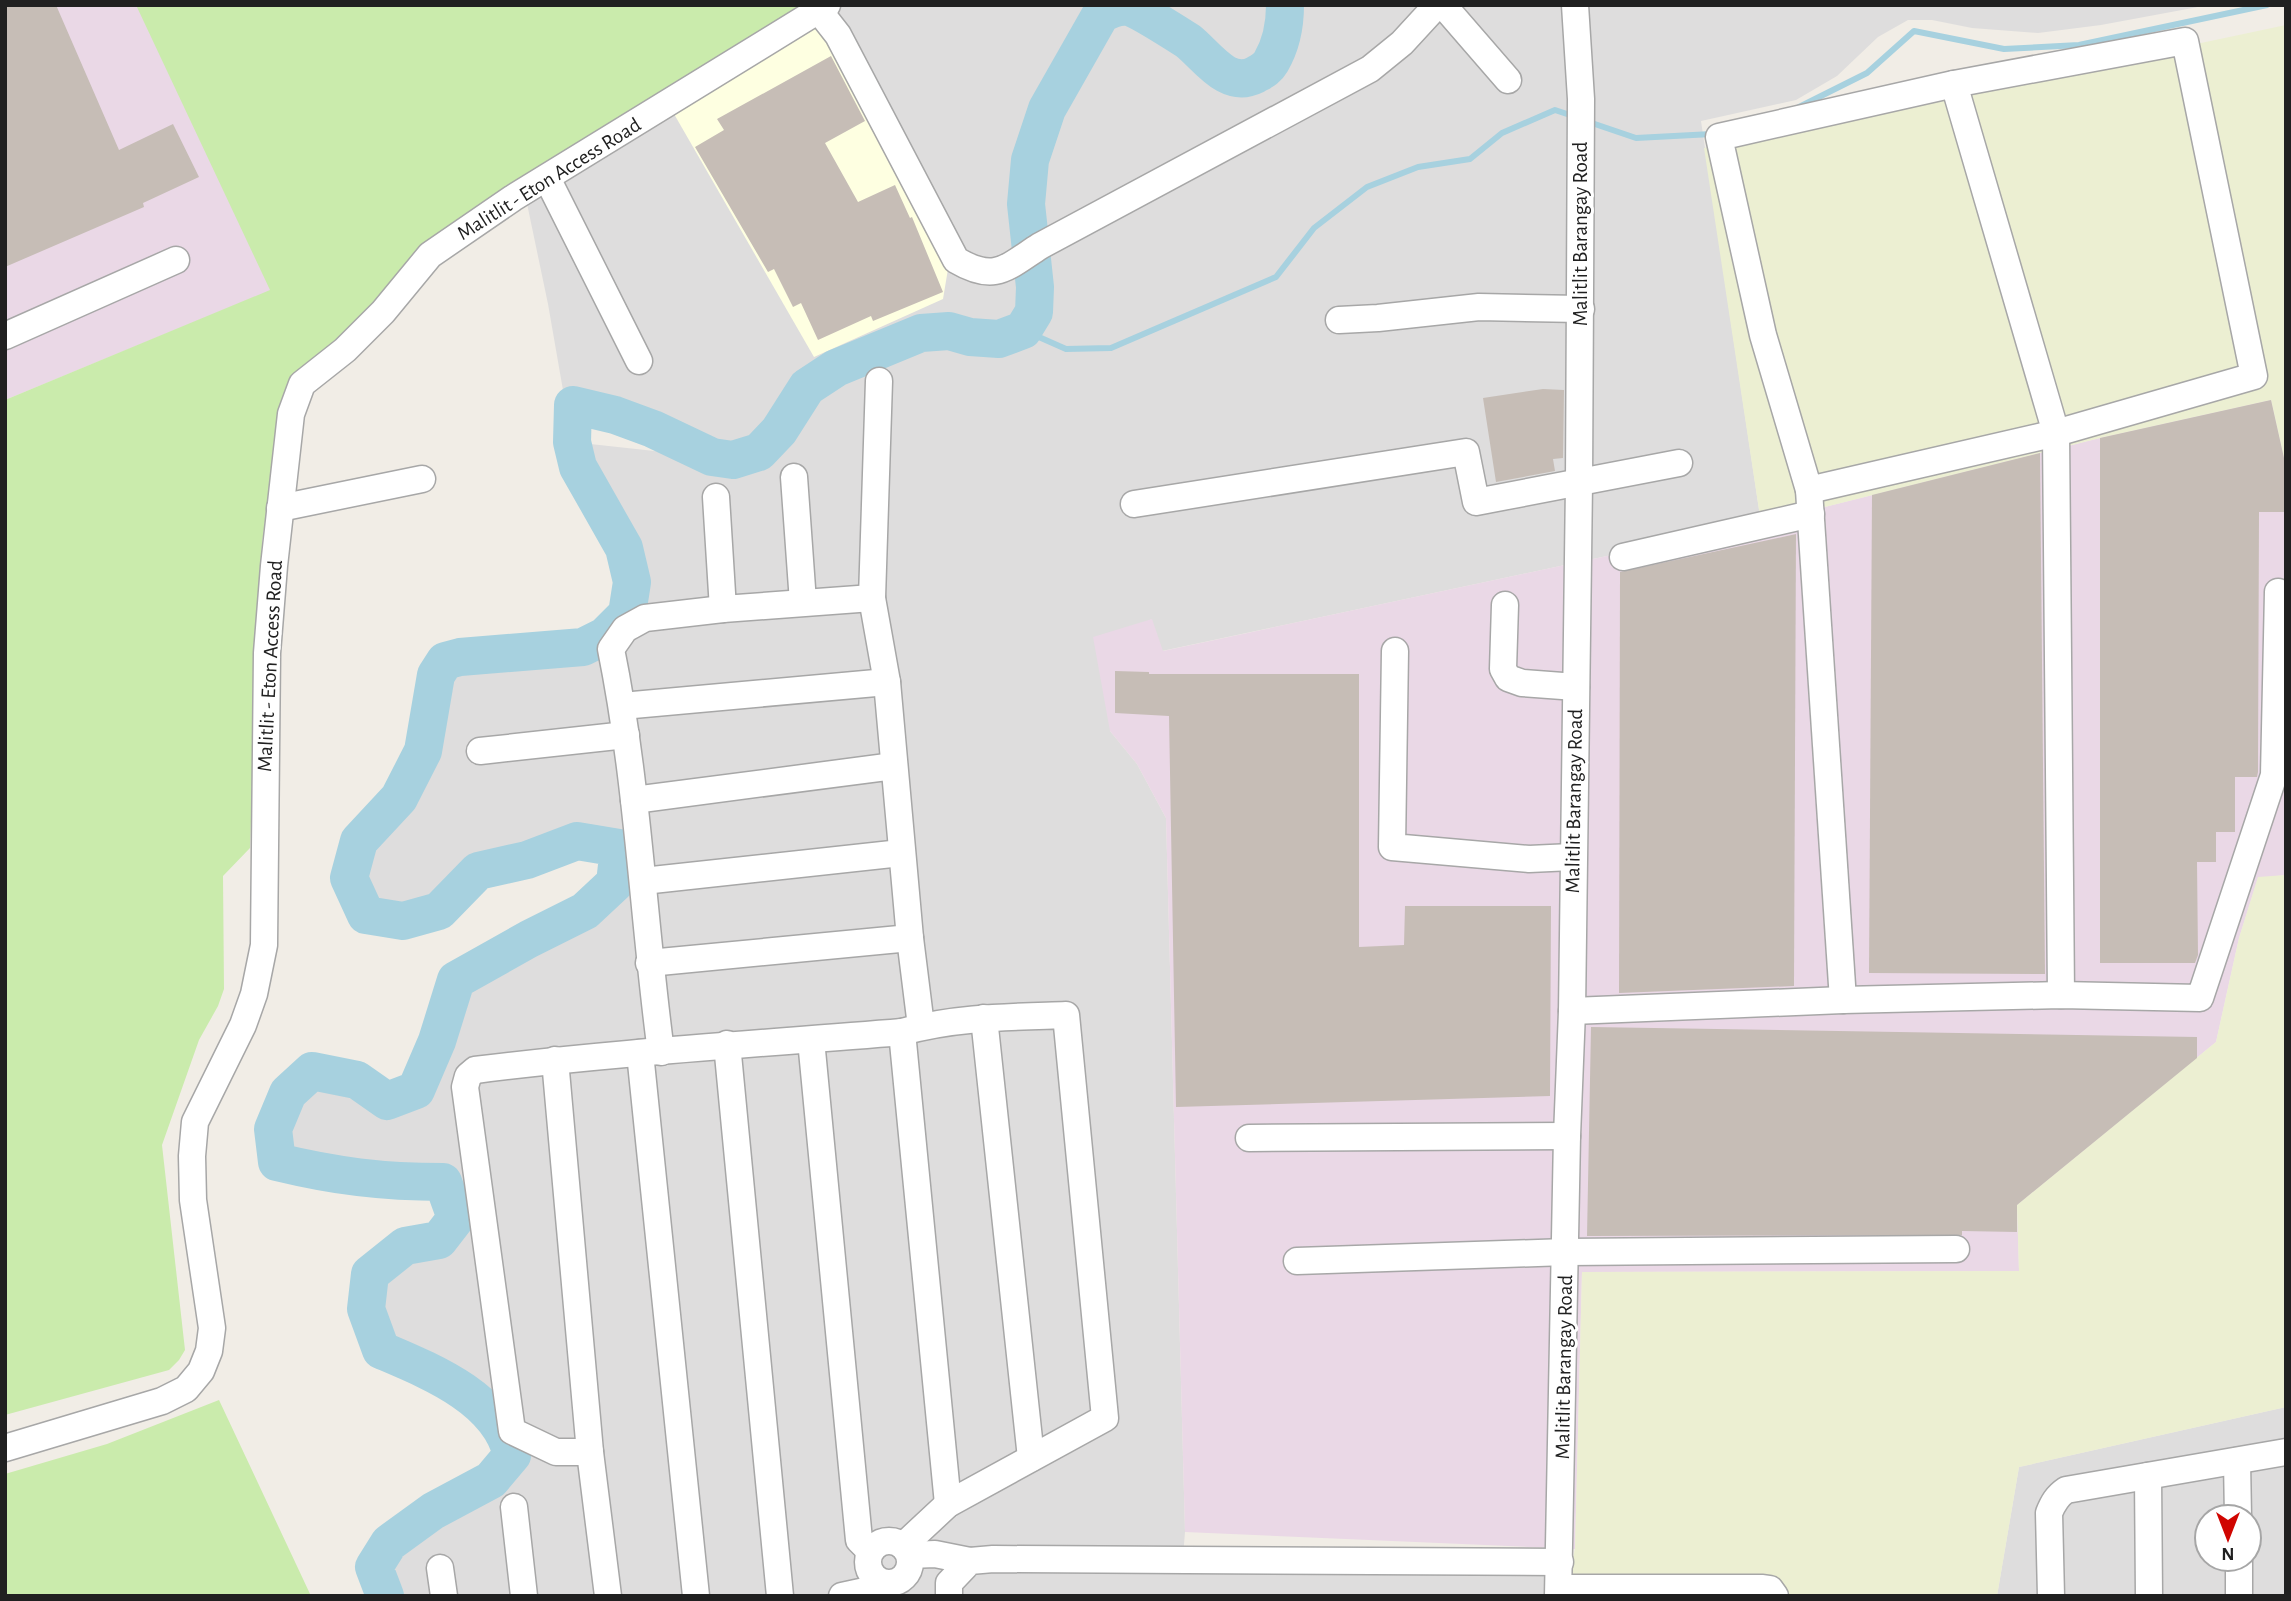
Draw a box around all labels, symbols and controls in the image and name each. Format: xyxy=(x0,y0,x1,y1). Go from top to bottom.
street label: Malitlit - Eton Access Road xyxy=(453,114,645,244)
street label: Malitlit Barangay Road xyxy=(1570,142,1591,326)
street label: Malitlit - Eton Access Road xyxy=(254,559,286,773)
street label: Malitlit Barangay Road xyxy=(1562,708,1586,894)
street label: Malitlit Barangay Road xyxy=(1552,1274,1576,1460)
north arrow xyxy=(2193,1503,2263,1573)
text: N xyxy=(2221,1544,2235,1563)

